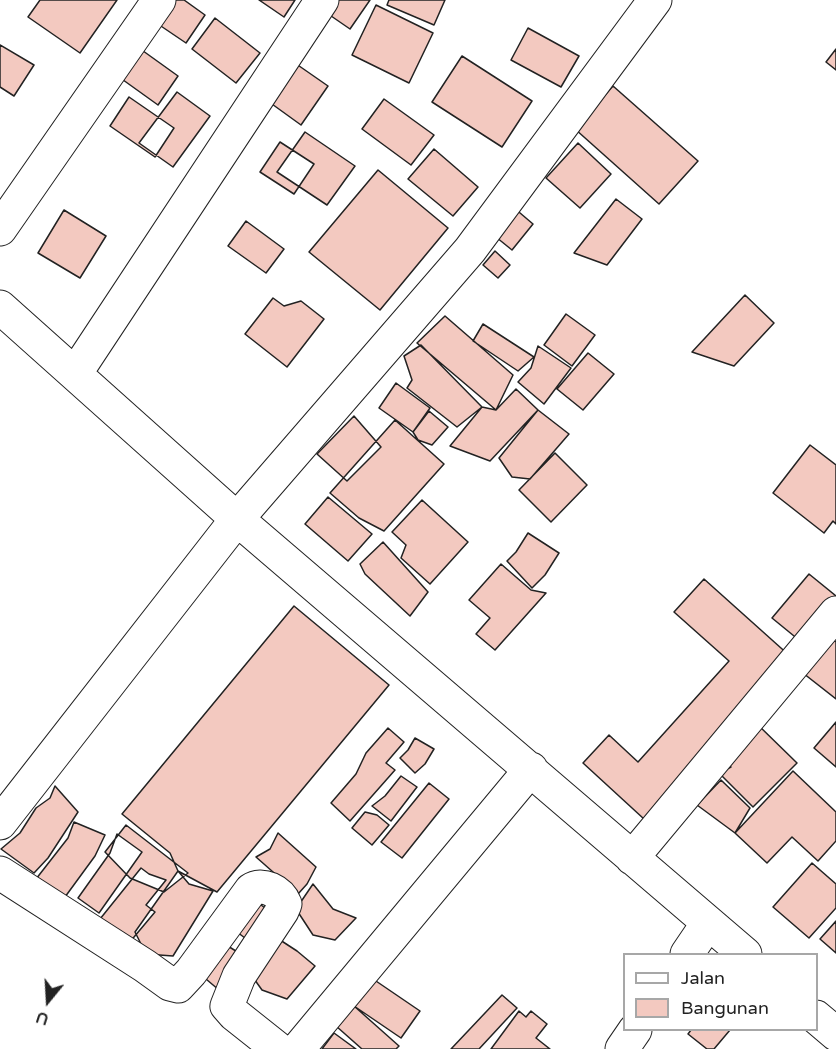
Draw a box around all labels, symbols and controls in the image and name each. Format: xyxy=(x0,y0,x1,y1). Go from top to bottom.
legend xyxy=(623,953,818,1031)
text: Jalan xyxy=(681,967,725,989)
north arrow xyxy=(18,971,78,1031)
text: Bangunan xyxy=(681,997,769,1019)
text: U xyxy=(34,1007,51,1030)

